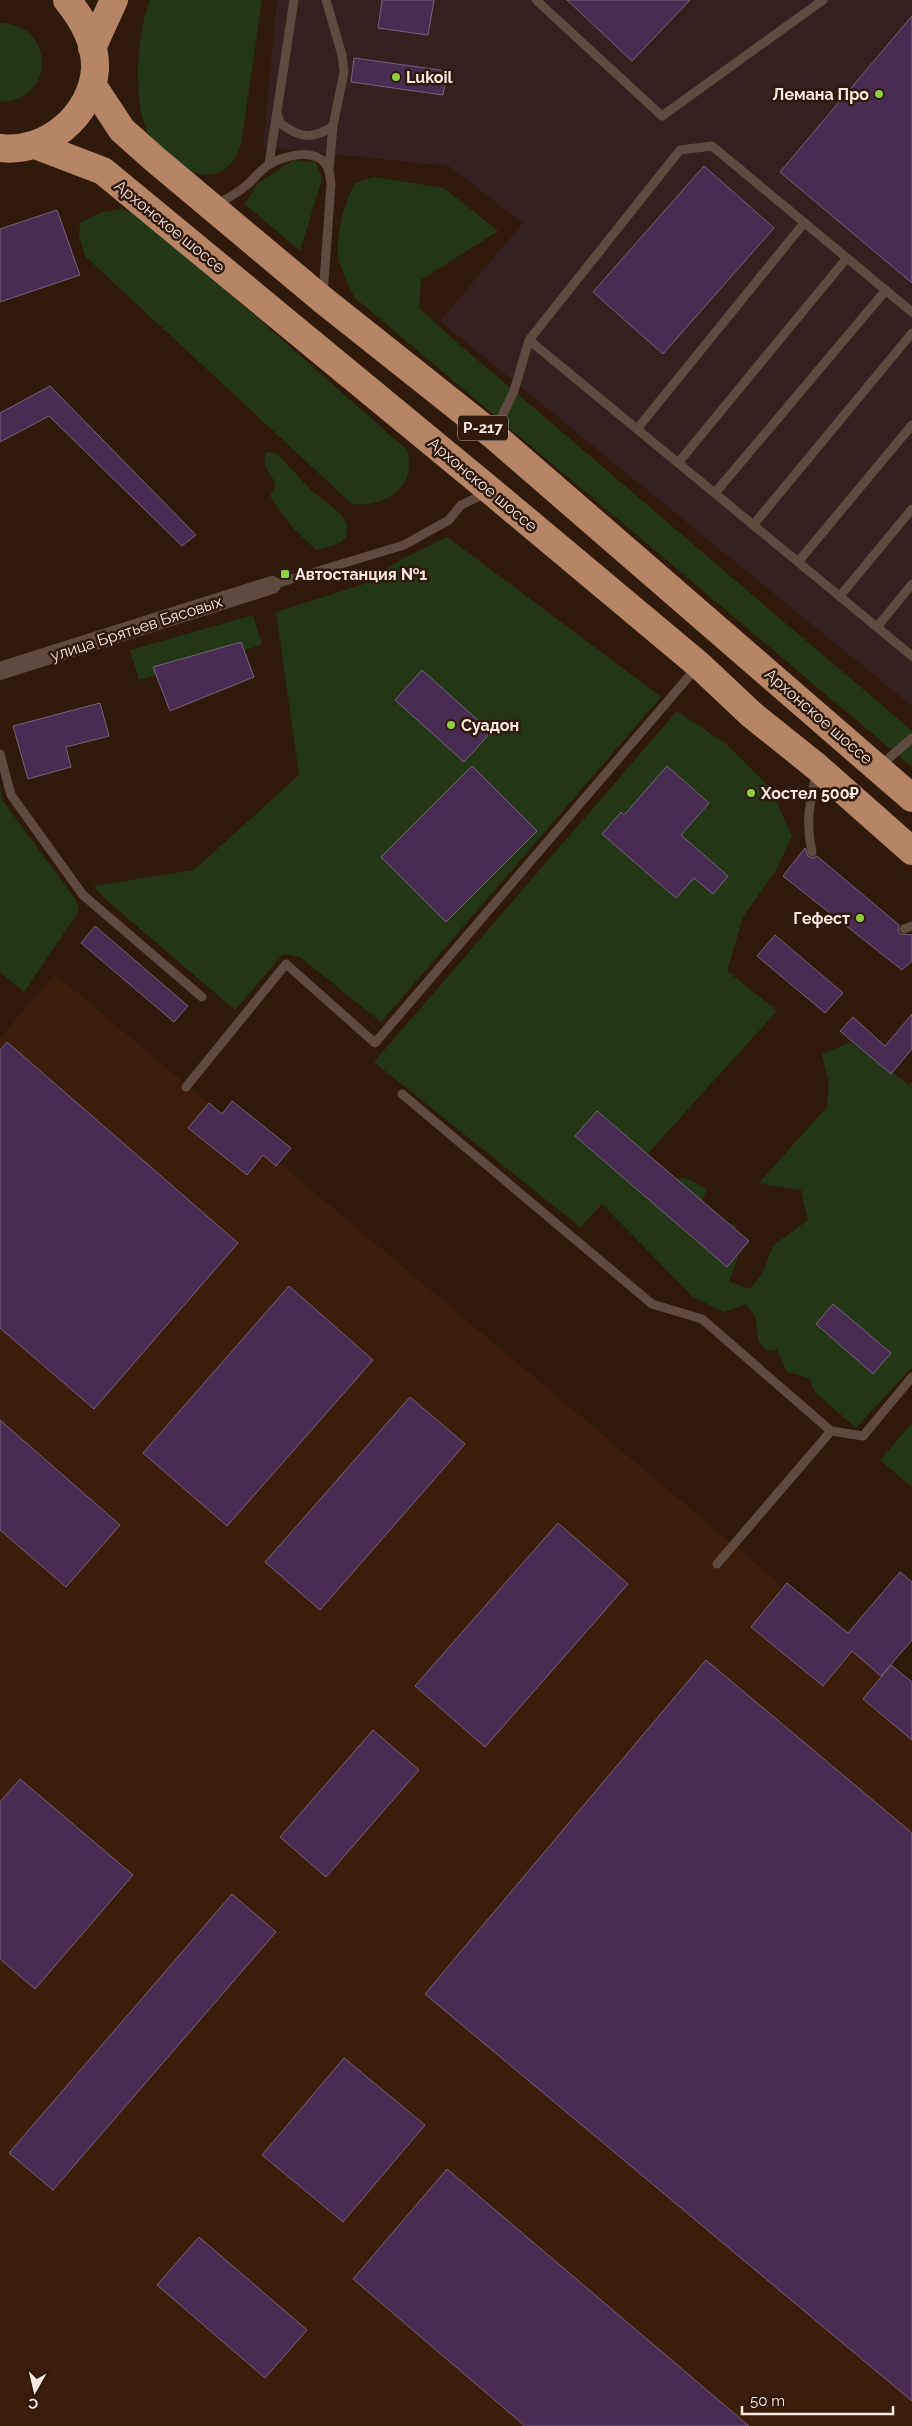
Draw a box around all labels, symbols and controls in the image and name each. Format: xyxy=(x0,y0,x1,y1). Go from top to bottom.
place label: Lukoil xyxy=(406,68,454,87)
marker: Lukoil xyxy=(390,71,402,83)
place label: Лемана Про xyxy=(773,85,869,104)
marker: Лемана Про xyxy=(873,88,885,100)
street label: Архонское шоссе xyxy=(111,176,229,277)
road number: Р-217 xyxy=(458,416,508,440)
street label: Архонское шоссе xyxy=(424,433,541,535)
place label: Автостанция №1 xyxy=(295,565,427,584)
marker: Автостанция №1 xyxy=(279,568,291,580)
street label: улица Брятьев Бясовых xyxy=(48,592,225,665)
street label: Архонское шоссе xyxy=(761,664,876,768)
place label: Суадон xyxy=(461,716,519,735)
marker: Суадон xyxy=(445,719,457,731)
place label: Хостел 500₽ xyxy=(760,784,859,803)
marker: Хостел 500₽ xyxy=(745,787,757,799)
place label: Гефест xyxy=(793,909,850,928)
marker: Гефест xyxy=(854,912,866,924)
north arrow xyxy=(10,2366,60,2416)
scale bar xyxy=(742,2384,893,2416)
text: 50 m xyxy=(750,2392,785,2410)
text: С xyxy=(27,2395,39,2412)

